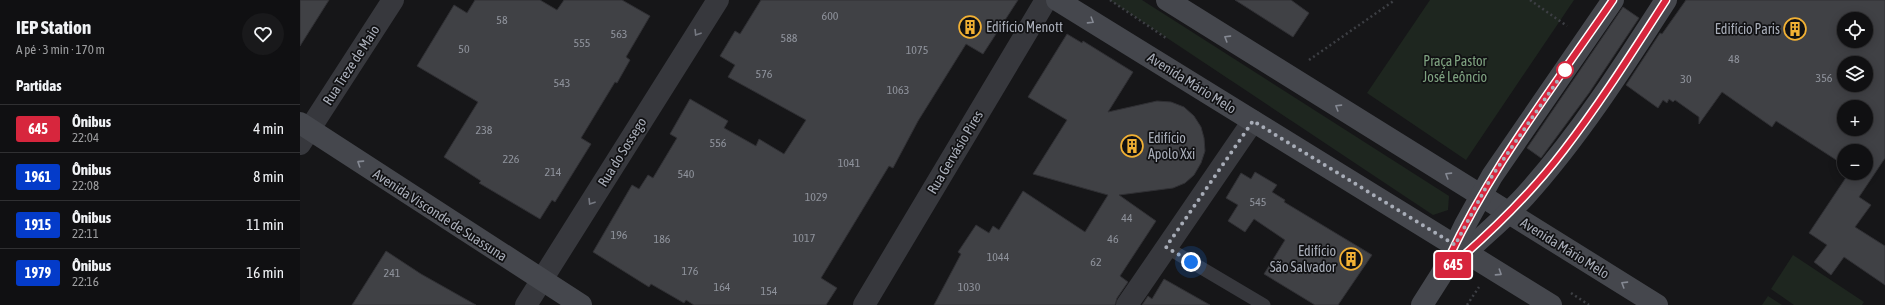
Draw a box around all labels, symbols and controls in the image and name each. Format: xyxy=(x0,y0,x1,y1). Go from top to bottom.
house number: 600 xyxy=(822,9,839,23)
map controls xyxy=(1837,12,1873,180)
button: locate xyxy=(1837,12,1873,48)
button: heart xyxy=(242,13,284,55)
house number: 58 xyxy=(496,13,508,27)
building icon: Edifício Menott xyxy=(957,14,983,40)
text: IEP Station xyxy=(16,16,91,38)
one-way arrow xyxy=(1086,16,1093,23)
building icon: Edifício Paris xyxy=(1782,16,1808,42)
place label: Edifício Menott xyxy=(986,19,1063,35)
place label: Edifício Paris xyxy=(1715,21,1780,37)
street label: Rua Treze de Maio xyxy=(319,22,383,108)
house number: 563 xyxy=(611,27,627,41)
one-way arrow xyxy=(695,29,702,36)
house number: 588 xyxy=(781,31,798,45)
one-way arrow xyxy=(1224,35,1231,43)
house number: 555 xyxy=(574,36,590,50)
text: A pé · 3 min · 170 m xyxy=(16,42,105,57)
house number: 50 xyxy=(458,42,470,56)
house number: 1075 xyxy=(906,43,928,57)
street label: Avenida Mário Melo xyxy=(1145,49,1239,117)
house number: 48 xyxy=(1728,52,1740,66)
park label: Praça Pastor José Leôncio xyxy=(1423,53,1488,85)
button: layers xyxy=(1837,56,1873,92)
unlabelled marker xyxy=(1556,61,1574,79)
house number: 576 xyxy=(756,67,773,81)
house number: 356 xyxy=(1816,71,1833,85)
house number: 30 xyxy=(1680,72,1692,86)
house number: 543 xyxy=(554,76,570,90)
text: Partidas xyxy=(16,77,61,94)
house number: 1063 xyxy=(887,83,909,97)
button: + xyxy=(1837,100,1873,136)
one-way arrow xyxy=(1335,105,1342,112)
street label: Rua Gervásio Pires xyxy=(924,107,986,196)
text: Ônibus xyxy=(72,113,111,130)
street label: Rua do Sossego xyxy=(594,115,650,189)
text: 4 min xyxy=(253,120,284,137)
text: 645 xyxy=(28,121,48,137)
house number: 238 xyxy=(476,123,493,137)
text: 22:04 xyxy=(72,130,99,145)
place label: Edifício Apolo Xxi xyxy=(1148,130,1195,162)
building icon: Edifício Apolo Xxi xyxy=(1119,133,1145,159)
house number: 556 xyxy=(710,136,727,150)
button: − xyxy=(1837,144,1873,180)
house number: 226 xyxy=(503,152,520,166)
house number: 1041 xyxy=(838,156,861,170)
one-way arrow xyxy=(357,160,364,168)
text: Ônibus xyxy=(72,161,111,178)
house number: 214 xyxy=(545,165,562,179)
street label: Avenida Visconde de Suassuna xyxy=(370,166,510,264)
house number: 540 xyxy=(678,167,695,181)
text: 8 min xyxy=(253,168,284,185)
text: 1961 xyxy=(25,169,51,185)
one-way arrow xyxy=(1445,173,1452,180)
text: 22:08 xyxy=(72,178,99,193)
house number: 1029 xyxy=(805,190,828,204)
house number: 545 xyxy=(1250,195,1266,209)
one-way arrow xyxy=(588,198,595,205)
text: Ônibus xyxy=(72,209,111,226)
house number: 44 xyxy=(1121,211,1133,225)
street label: Avenida Mário Melo xyxy=(1518,214,1612,282)
text: 11 min xyxy=(246,216,284,233)
text: 1915 xyxy=(25,217,51,233)
text: 22:11 xyxy=(72,226,99,241)
house number: 196 xyxy=(611,228,628,242)
house number: 1017 xyxy=(793,231,816,245)
house number: 186 xyxy=(654,232,671,246)
house number: 46 xyxy=(1107,232,1119,246)
place label: Edifício São Salvador xyxy=(1270,243,1337,275)
building icon: Edifício São Salvador xyxy=(1338,246,1364,272)
house number: 1044 xyxy=(987,250,1010,264)
your location xyxy=(1181,252,1201,272)
line badge: 645 xyxy=(1430,252,1476,278)
house number: 62 xyxy=(1090,255,1102,269)
text: Ônibus xyxy=(72,257,111,274)
text: 645 xyxy=(1443,257,1463,273)
text: 16 min xyxy=(246,264,284,281)
house number: 176 xyxy=(682,264,699,278)
text: 1979 xyxy=(25,265,51,281)
house number: 241 xyxy=(384,266,401,280)
one-way arrow xyxy=(1495,268,1502,275)
text: 22:16 xyxy=(72,274,99,289)
house number: 164 xyxy=(714,280,731,294)
house number: 1030 xyxy=(958,280,981,294)
one-way arrow xyxy=(1621,282,1628,289)
house number: 154 xyxy=(761,284,778,298)

